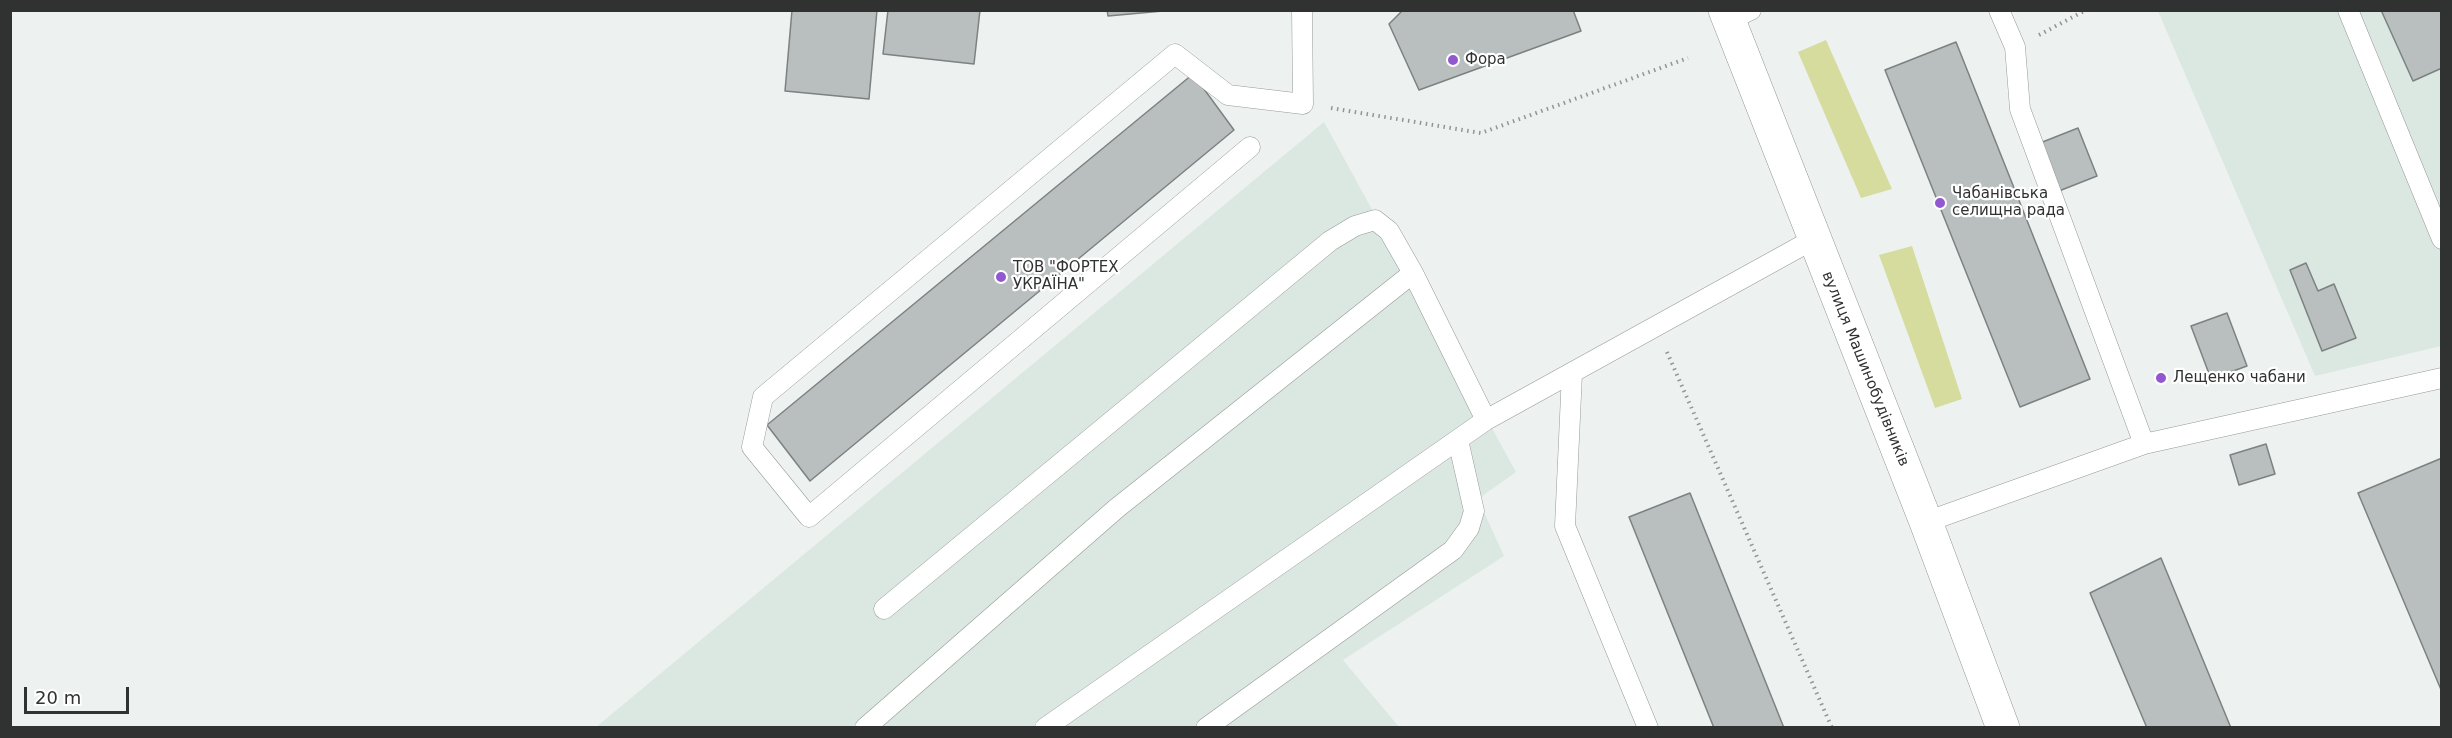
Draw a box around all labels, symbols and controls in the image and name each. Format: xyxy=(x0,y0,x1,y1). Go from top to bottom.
place label: Фора xyxy=(1465,51,1506,69)
marker: Фора xyxy=(1446,53,1460,67)
place label: Чабанівська селищна рада xyxy=(1952,185,2065,220)
marker: Чабанівська селищна рада xyxy=(1933,196,1947,210)
place label: ТОВ "ФОРТЕХ УКРАЇНА" xyxy=(1013,259,1119,294)
street label: вулиця Машинобудівників xyxy=(1818,269,1912,469)
marker: ТОВ "ФОРТЕХ УКРАЇНА" xyxy=(994,270,1008,284)
place label: Лещенко чабани xyxy=(2173,369,2306,387)
marker: Лещенко чабани xyxy=(2154,371,2168,385)
scale bar xyxy=(27,675,132,713)
text: 20 m xyxy=(35,687,81,708)

